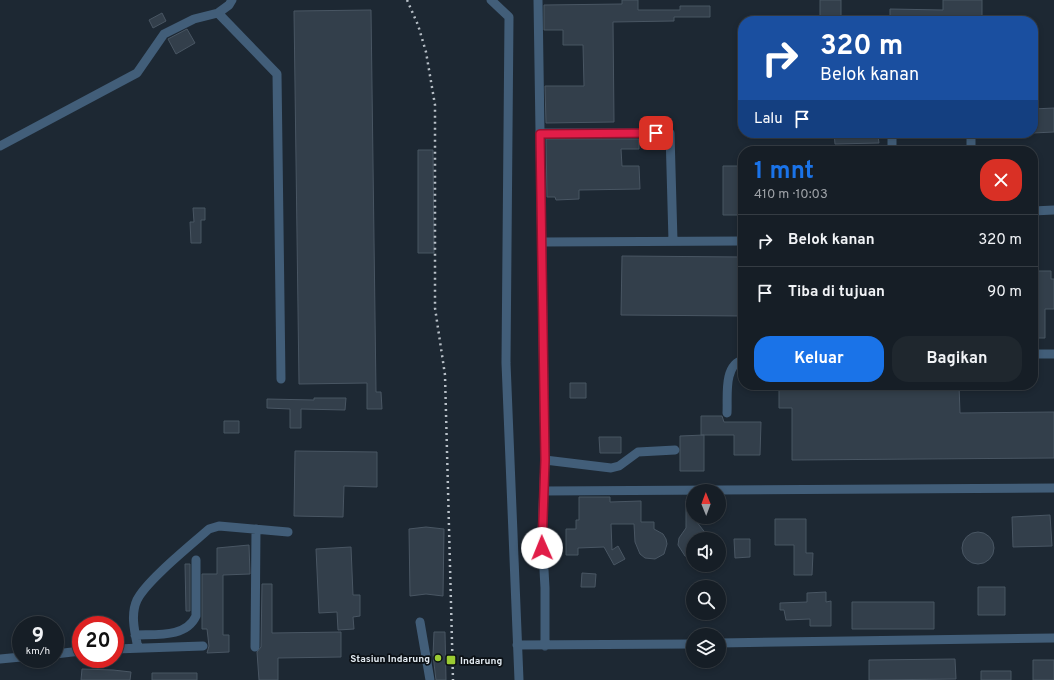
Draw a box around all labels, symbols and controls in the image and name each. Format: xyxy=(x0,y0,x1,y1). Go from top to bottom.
text: 320 m xyxy=(820,29,903,65)
icon: right xyxy=(754,32,806,84)
text: Belok kanan xyxy=(820,64,919,87)
icon: arrive xyxy=(791,108,813,130)
text: Lalu xyxy=(754,110,783,129)
pin xyxy=(639,116,673,150)
icon: arrive xyxy=(645,122,667,144)
text: 1 mnt xyxy=(754,157,814,187)
button: close xyxy=(980,159,1022,201)
text: 410 m · 10:03 xyxy=(754,187,828,203)
icon: right xyxy=(754,230,776,252)
text: Belok kanan xyxy=(788,231,875,250)
text: 320 m xyxy=(978,231,1022,250)
icon: arrive xyxy=(754,282,776,304)
text: Tiba di tujuan xyxy=(788,283,885,302)
text: 90 m xyxy=(987,283,1022,302)
button: Keluar xyxy=(754,336,884,382)
button: Bagikan xyxy=(892,336,1022,382)
north arrow xyxy=(686,484,726,524)
map controls xyxy=(686,484,726,668)
position arrow xyxy=(521,527,563,569)
button: sound xyxy=(686,532,726,572)
button: search xyxy=(686,580,726,620)
speed limit sign: 20 xyxy=(72,616,124,668)
text: 9 xyxy=(32,624,44,650)
button: layers xyxy=(686,628,726,668)
text: km/h xyxy=(26,645,50,658)
place label: Stasiun Indarung xyxy=(350,653,430,666)
marker: Stasiun Indarung xyxy=(433,653,443,663)
marker: Indarung xyxy=(445,654,457,666)
place label: Indarung xyxy=(460,655,502,668)

